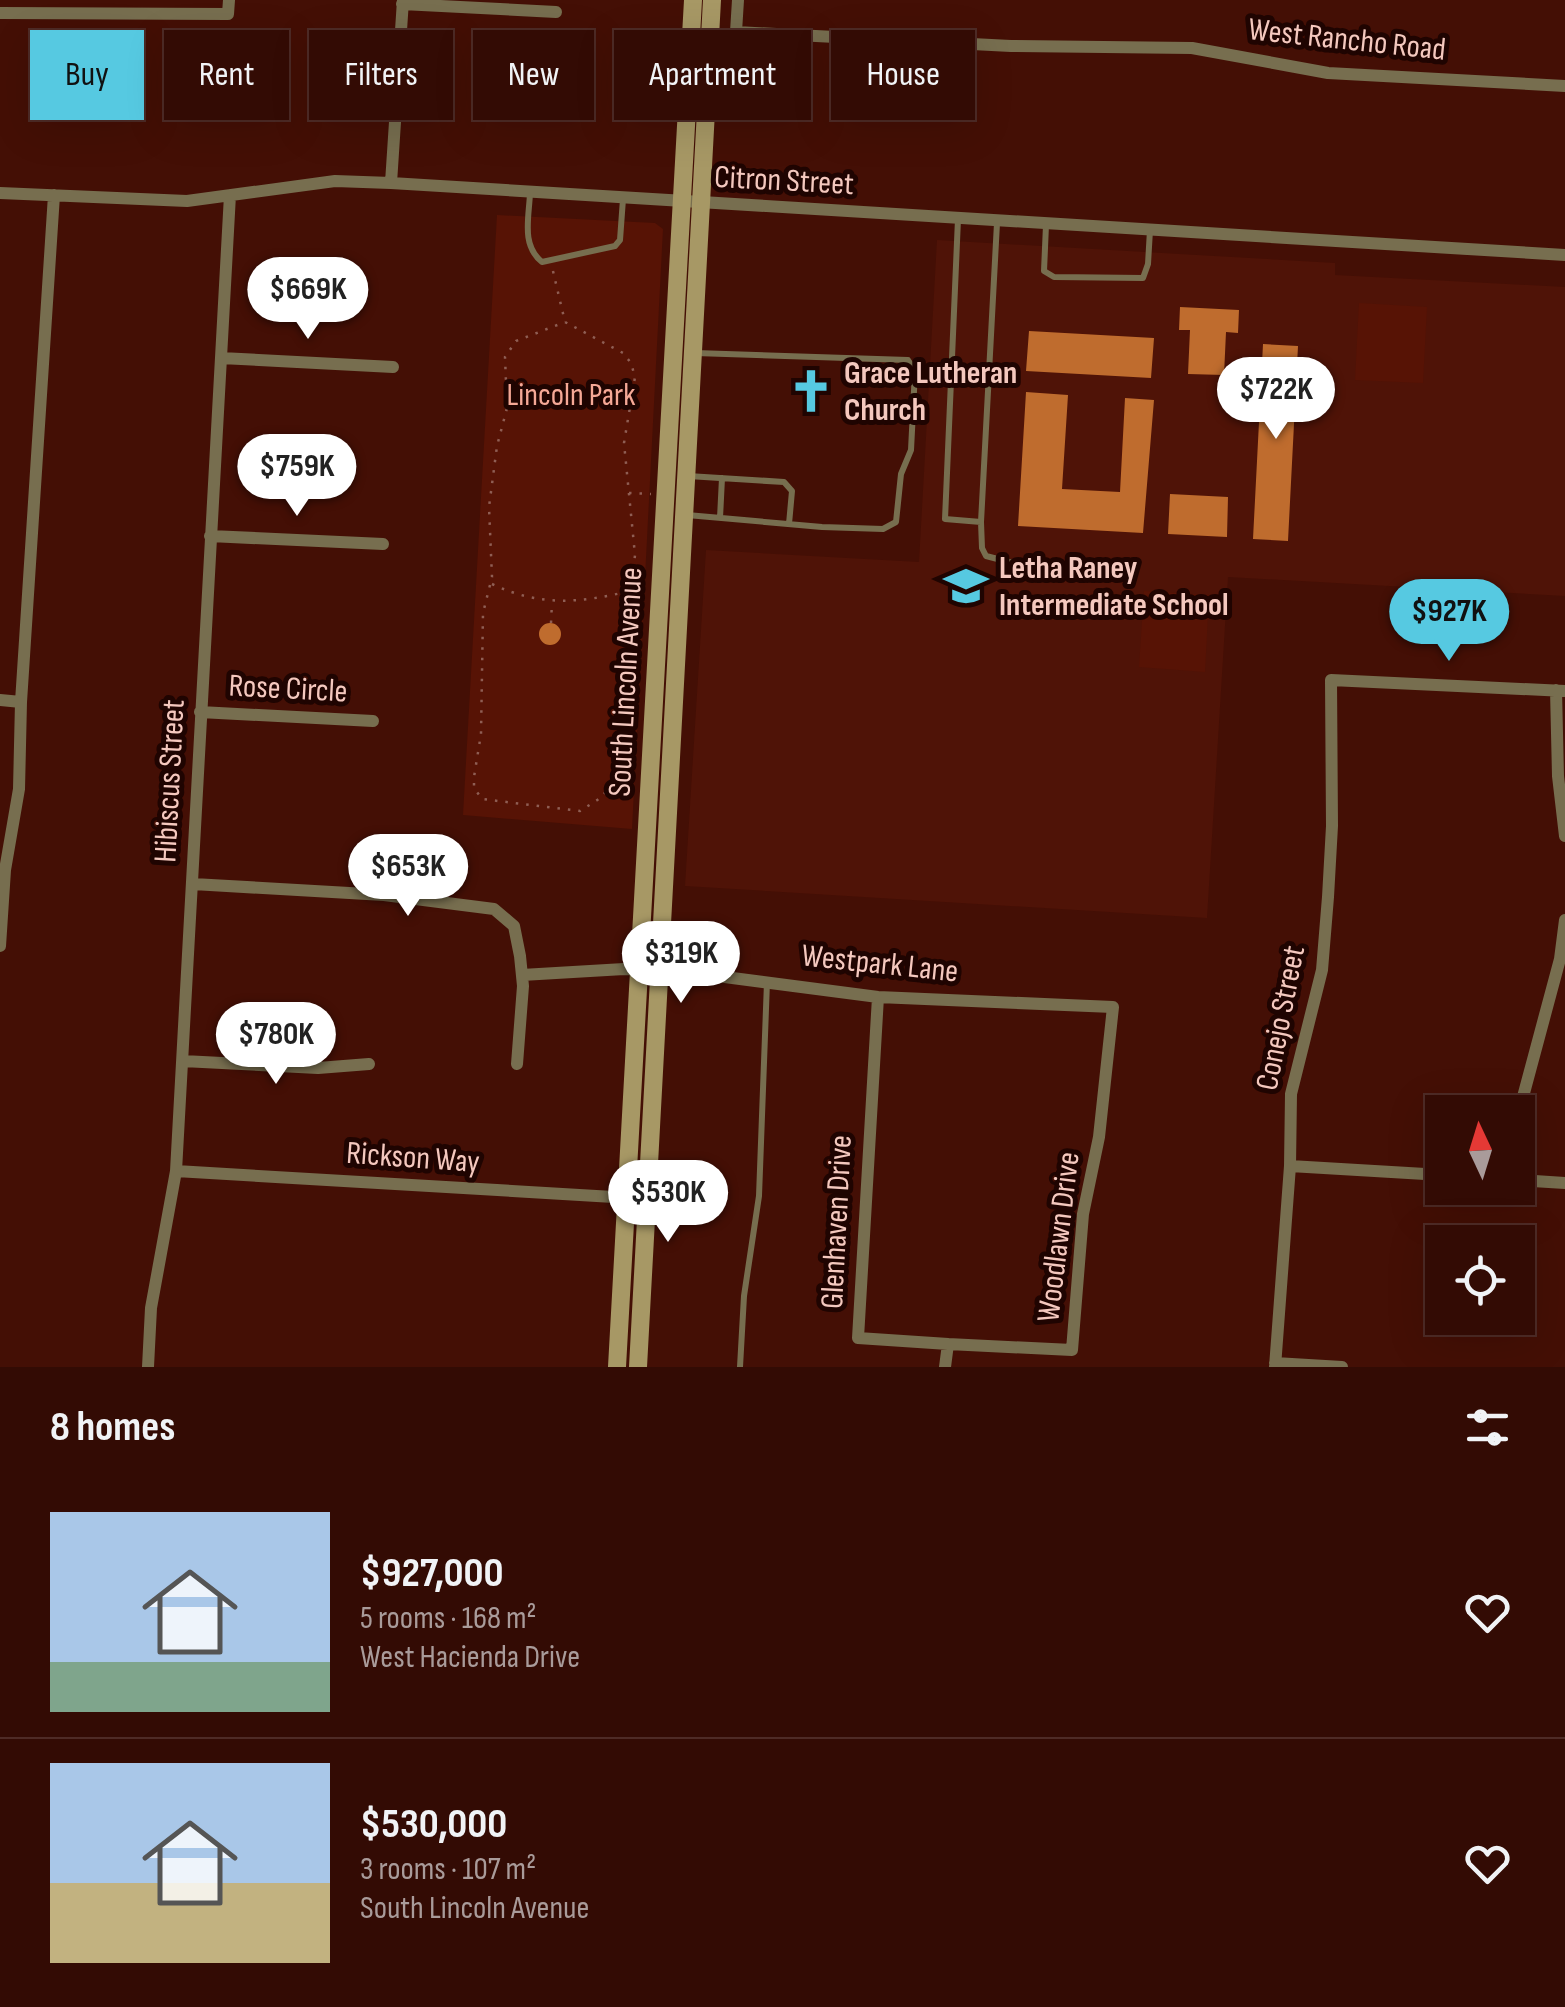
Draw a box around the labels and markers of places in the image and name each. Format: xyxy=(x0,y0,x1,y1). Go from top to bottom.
pin: $669K xyxy=(238,257,378,342)
place label: Grace Lutheran Church xyxy=(844,354,1017,430)
pin: $722K xyxy=(1206,357,1346,442)
church icon: Grace Lutheran Church xyxy=(787,367,835,415)
pin: $759K xyxy=(227,434,367,519)
place label: Letha Raney Intermediate School xyxy=(999,549,1229,625)
school or university icon: Letha Raney Intermediate School xyxy=(942,562,990,610)
pin: $927K xyxy=(1379,579,1519,664)
pin: $653K xyxy=(338,834,478,919)
pin: $319K xyxy=(611,921,751,1006)
pin: $780K xyxy=(206,1002,346,1087)
pin: $530K xyxy=(598,1160,738,1245)

